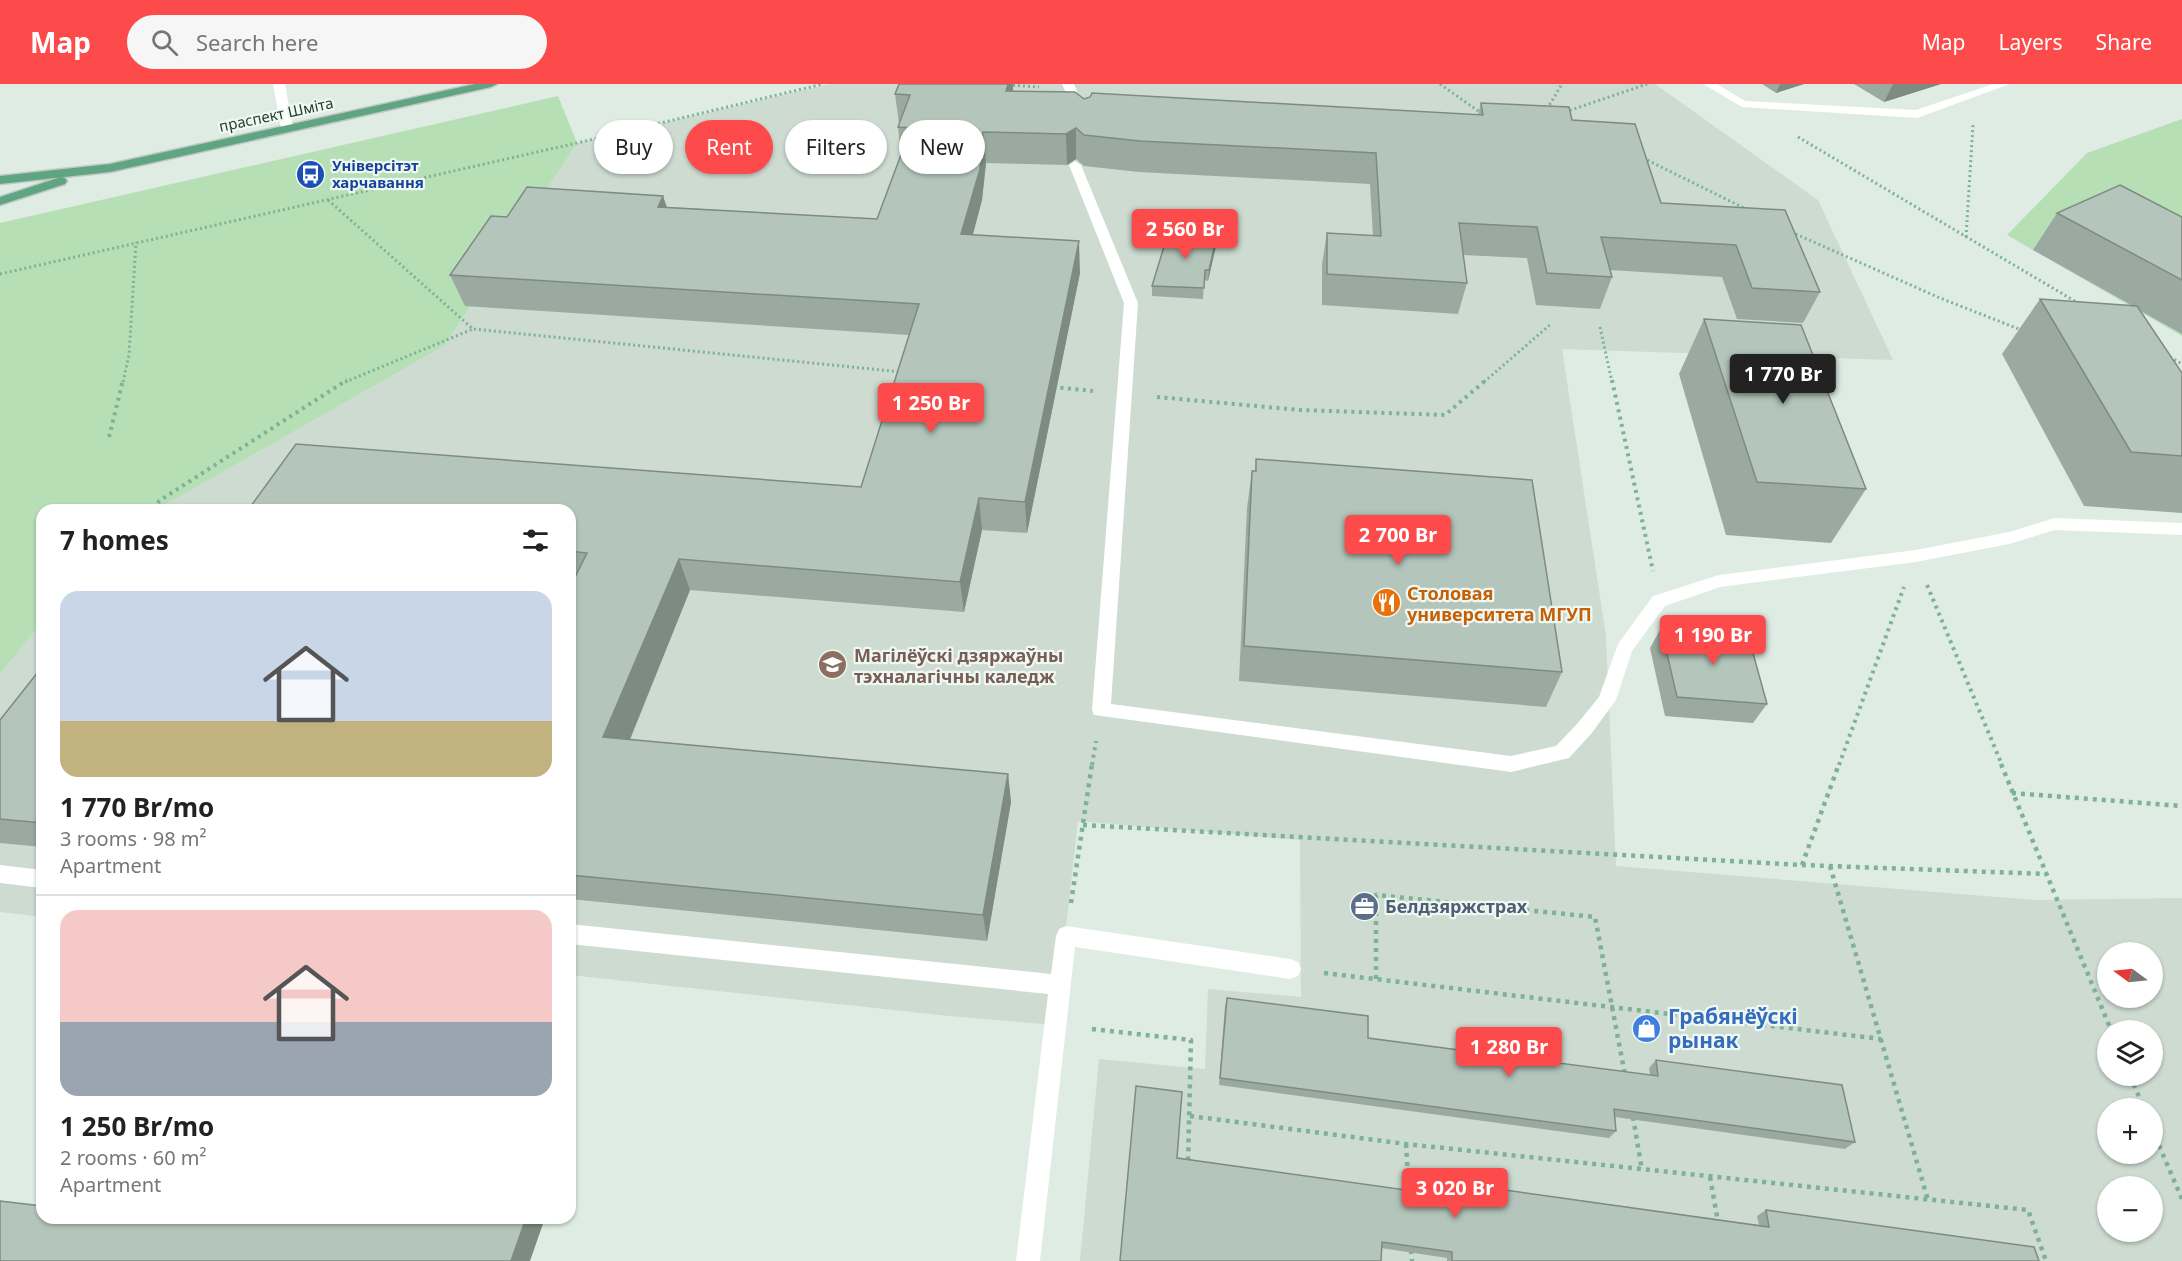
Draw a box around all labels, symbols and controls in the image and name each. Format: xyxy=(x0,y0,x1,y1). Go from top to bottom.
search box xyxy=(127,15,547,69)
text: Map xyxy=(30,23,91,61)
icon: search xyxy=(148,26,181,59)
text: Search here xyxy=(196,27,318,57)
text: Map xyxy=(1922,28,1966,56)
text: Layers xyxy=(1999,28,2063,56)
text: Share xyxy=(2096,28,2152,56)
street label: праспект Шміта xyxy=(217,92,335,136)
chip: Buy xyxy=(594,120,673,174)
chip: Rent xyxy=(685,120,773,174)
chip: Filters xyxy=(785,120,887,174)
chip: New xyxy=(899,120,985,174)
place label: Універсітэт харчавання xyxy=(332,155,424,192)
bus stop icon: Універсітэт харчавання xyxy=(295,158,327,190)
pin: 2 560 Br xyxy=(1123,209,1247,260)
text: 2 560 Br xyxy=(1146,215,1224,242)
pin: 1 770 Br xyxy=(1721,354,1845,405)
text: 1 770 Br xyxy=(1744,360,1822,387)
pin: 1 250 Br xyxy=(869,383,993,434)
text: 1 250 Br xyxy=(892,389,970,416)
pin: 2 700 Br xyxy=(1336,515,1460,566)
text: 2 700 Br xyxy=(1359,521,1437,548)
text: 7 homes xyxy=(60,522,169,558)
icon: filters xyxy=(519,524,552,557)
place label: Столовая университета МГУП xyxy=(1406,581,1592,626)
restaurant icon: Столовая университета МГУП xyxy=(1370,587,1402,619)
pin: 1 190 Br xyxy=(1651,615,1775,666)
text: 1 190 Br xyxy=(1674,621,1752,648)
icon: home xyxy=(252,630,360,738)
place label: Магілёўскі дзяржаўны тэхналагічны каледж xyxy=(854,643,1063,688)
school or university icon: Магілёўскі дзяржаўны тэхналагічны каледж xyxy=(817,649,849,681)
text: 1 770 Br/mo xyxy=(60,789,214,825)
text: 3 rooms · 98 m² xyxy=(60,825,207,852)
text: Apartment xyxy=(60,852,161,879)
office icon: Белдзяржстрах xyxy=(1348,890,1380,922)
place label: Белдзяржстрах xyxy=(1385,894,1528,918)
north arrow xyxy=(2097,942,2163,1008)
map controls xyxy=(2097,942,2163,1242)
icon: home xyxy=(252,949,360,1057)
place label: Грабянёўскі рынак xyxy=(1668,1002,1798,1054)
shop icon: Грабянёўскі рынак xyxy=(1631,1012,1663,1044)
button: layers xyxy=(2097,1020,2163,1086)
pin: 1 280 Br xyxy=(1447,1027,1571,1078)
text: 1 280 Br xyxy=(1470,1033,1548,1060)
button: + xyxy=(2097,1098,2163,1164)
text: 1 250 Br/mo xyxy=(60,1108,214,1144)
text: 2 rooms · 60 m² xyxy=(60,1144,207,1171)
pin: 3 020 Br xyxy=(1393,1168,1517,1219)
text: Apartment xyxy=(60,1171,161,1198)
text: 3 020 Br xyxy=(1416,1174,1494,1201)
button: − xyxy=(2097,1176,2163,1242)

